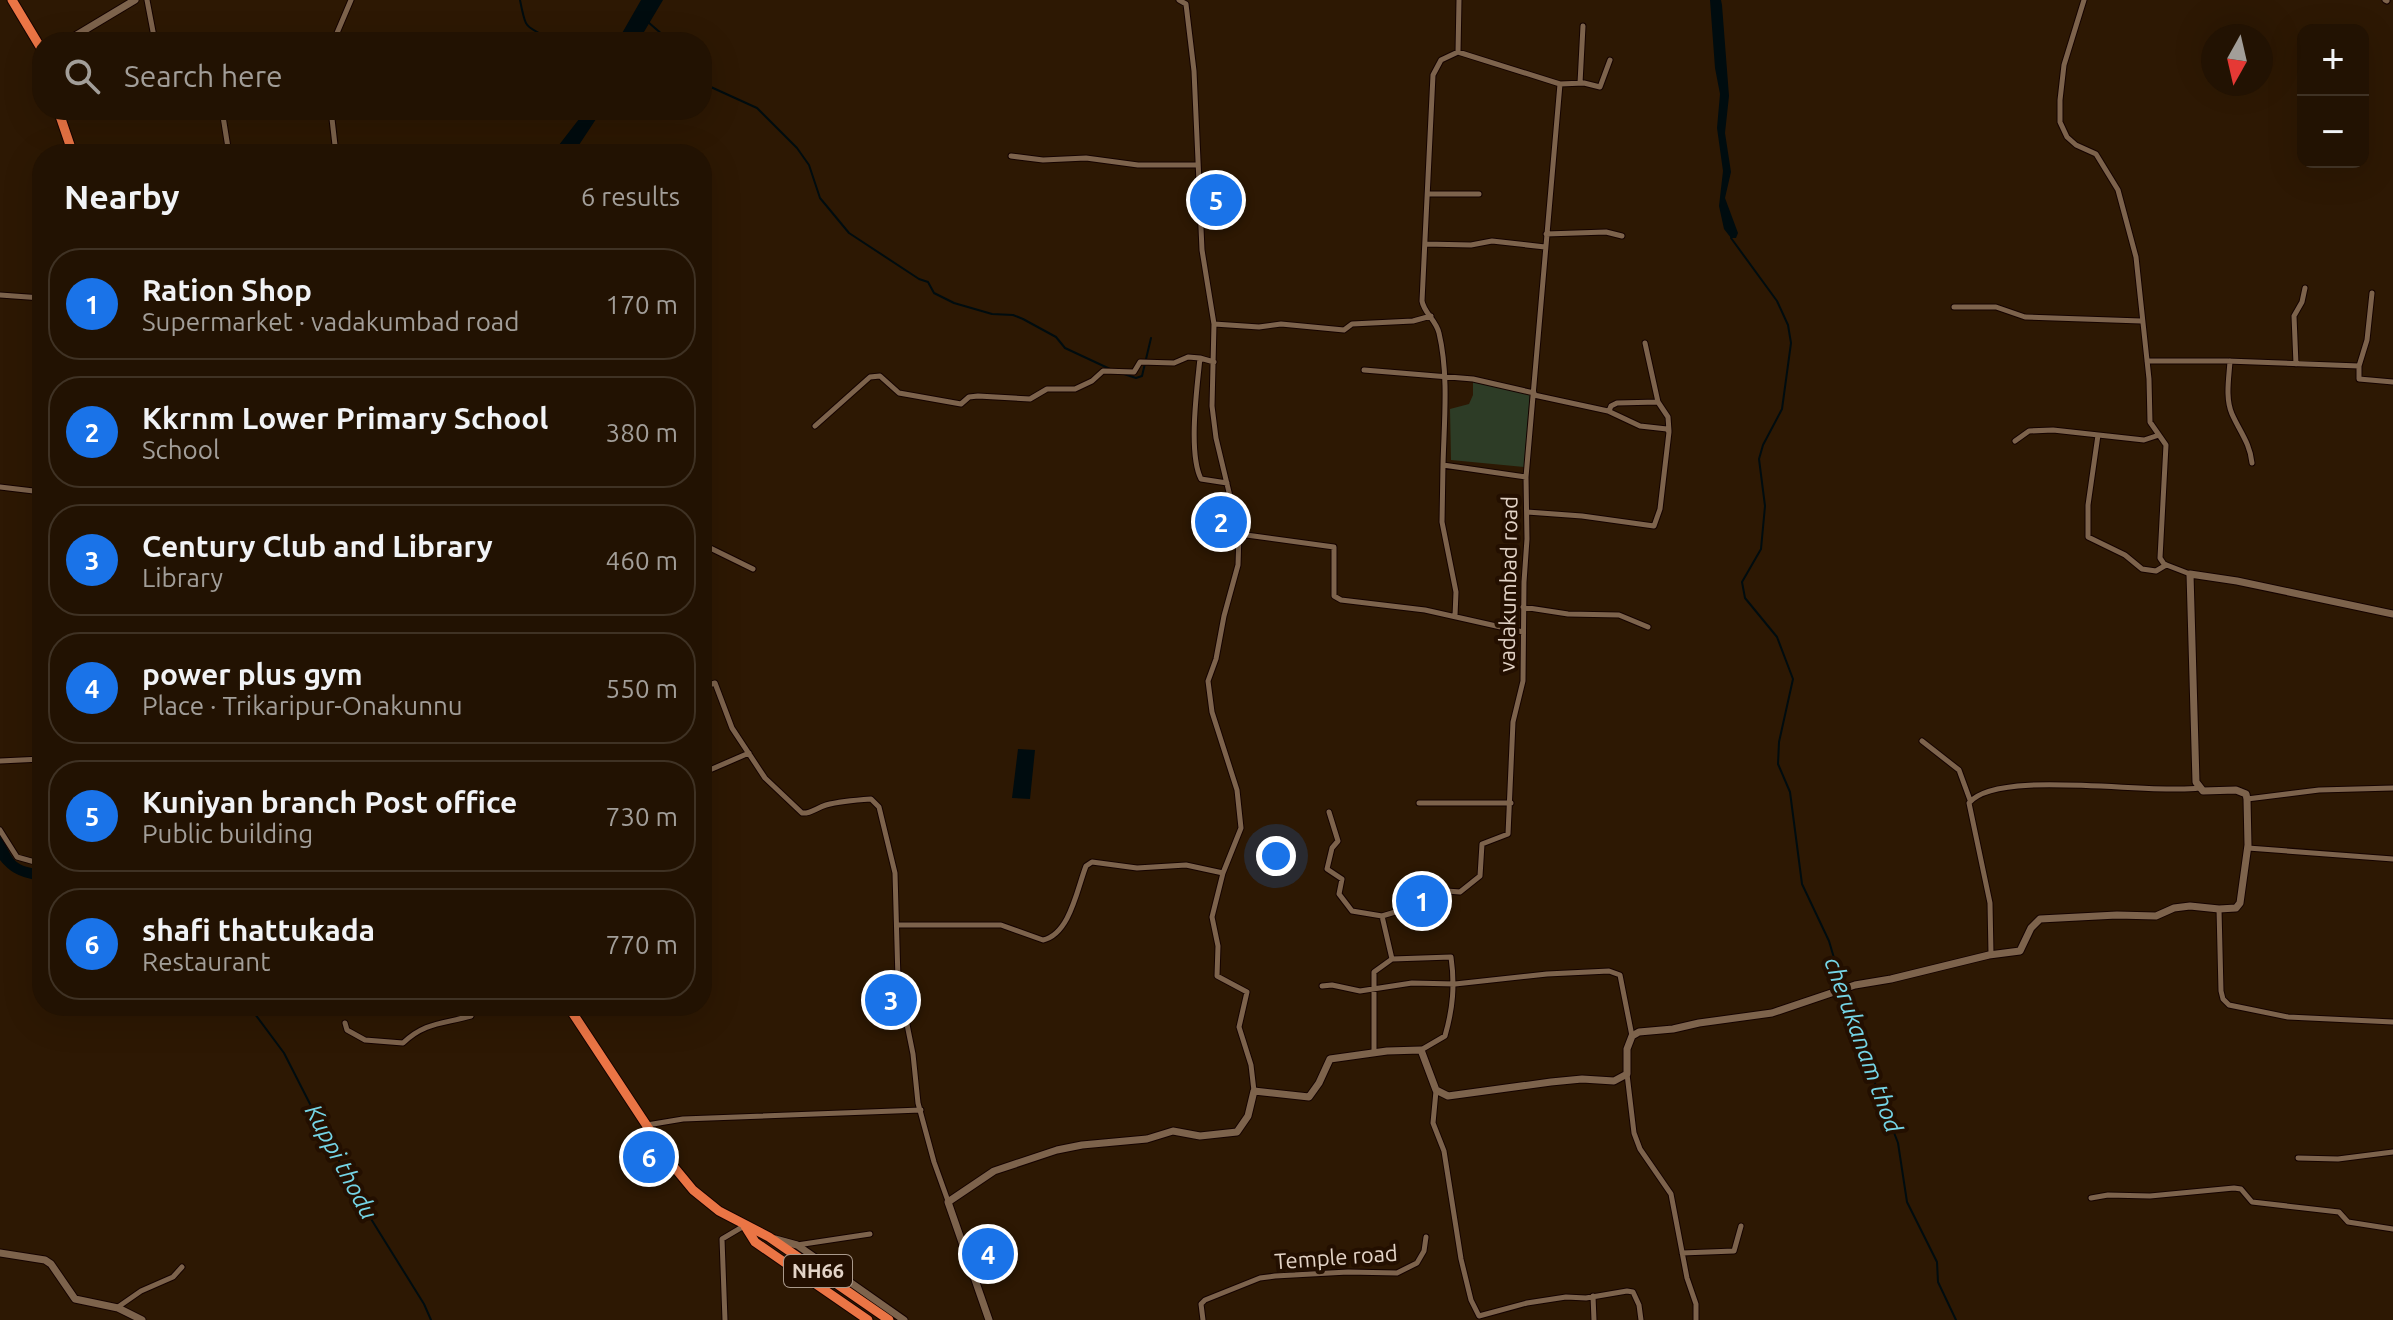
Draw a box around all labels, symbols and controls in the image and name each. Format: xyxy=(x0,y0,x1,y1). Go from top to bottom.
north arrow xyxy=(2201,24,2273,96)
map controls xyxy=(2297,24,2369,168)
button: + xyxy=(2297,24,2369,96)
search box xyxy=(32,32,712,120)
icon: search xyxy=(60,54,104,98)
text: Search here xyxy=(124,59,283,93)
button: − xyxy=(2297,96,2369,168)
pin: 5 xyxy=(1190,170,1242,230)
text: Nearby xyxy=(64,177,179,215)
text: 6 results xyxy=(581,182,680,211)
text: Ration Shop xyxy=(142,273,312,307)
text: 1 xyxy=(85,290,99,319)
text: 170 m xyxy=(606,290,678,319)
text: Supermarket · vadakumbad road xyxy=(142,307,519,336)
text: Kkrnm Lower Primary School xyxy=(142,401,548,435)
text: 2 xyxy=(85,418,99,447)
text: 380 m xyxy=(606,418,678,447)
text: School xyxy=(142,435,220,464)
pin: 2 xyxy=(1195,492,1247,552)
street label: vadakumbad road xyxy=(1493,496,1522,672)
text: Century Club and Library xyxy=(142,529,493,563)
text: 3 xyxy=(85,546,99,575)
text: 460 m xyxy=(606,546,678,575)
text: Library xyxy=(142,563,223,592)
text: power plus gym xyxy=(142,657,363,691)
text: 4 xyxy=(85,674,99,703)
text: 550 m xyxy=(606,674,678,703)
text: Place · Trikaripur-Onakunnu xyxy=(142,691,463,720)
text: Kuniyan branch Post office xyxy=(142,785,517,819)
text: 5 xyxy=(85,802,99,831)
text: 730 m xyxy=(606,802,678,831)
text: Public building xyxy=(142,819,313,848)
your location xyxy=(1256,836,1296,876)
pin: 1 xyxy=(1396,871,1448,931)
text: shafi thattukada xyxy=(142,913,375,947)
text: 6 xyxy=(85,930,99,959)
text: 770 m xyxy=(606,930,678,959)
text: Restaurant xyxy=(142,947,270,976)
water label: cherukanam thod xyxy=(1819,954,1908,1137)
pin: 3 xyxy=(865,970,917,1030)
water label: Kuppi thodu xyxy=(300,1100,383,1224)
pin: 6 xyxy=(623,1127,675,1187)
pin: 4 xyxy=(962,1224,1014,1284)
street label: Temple road xyxy=(1273,1240,1398,1273)
road number: NH66 xyxy=(784,1255,852,1287)

